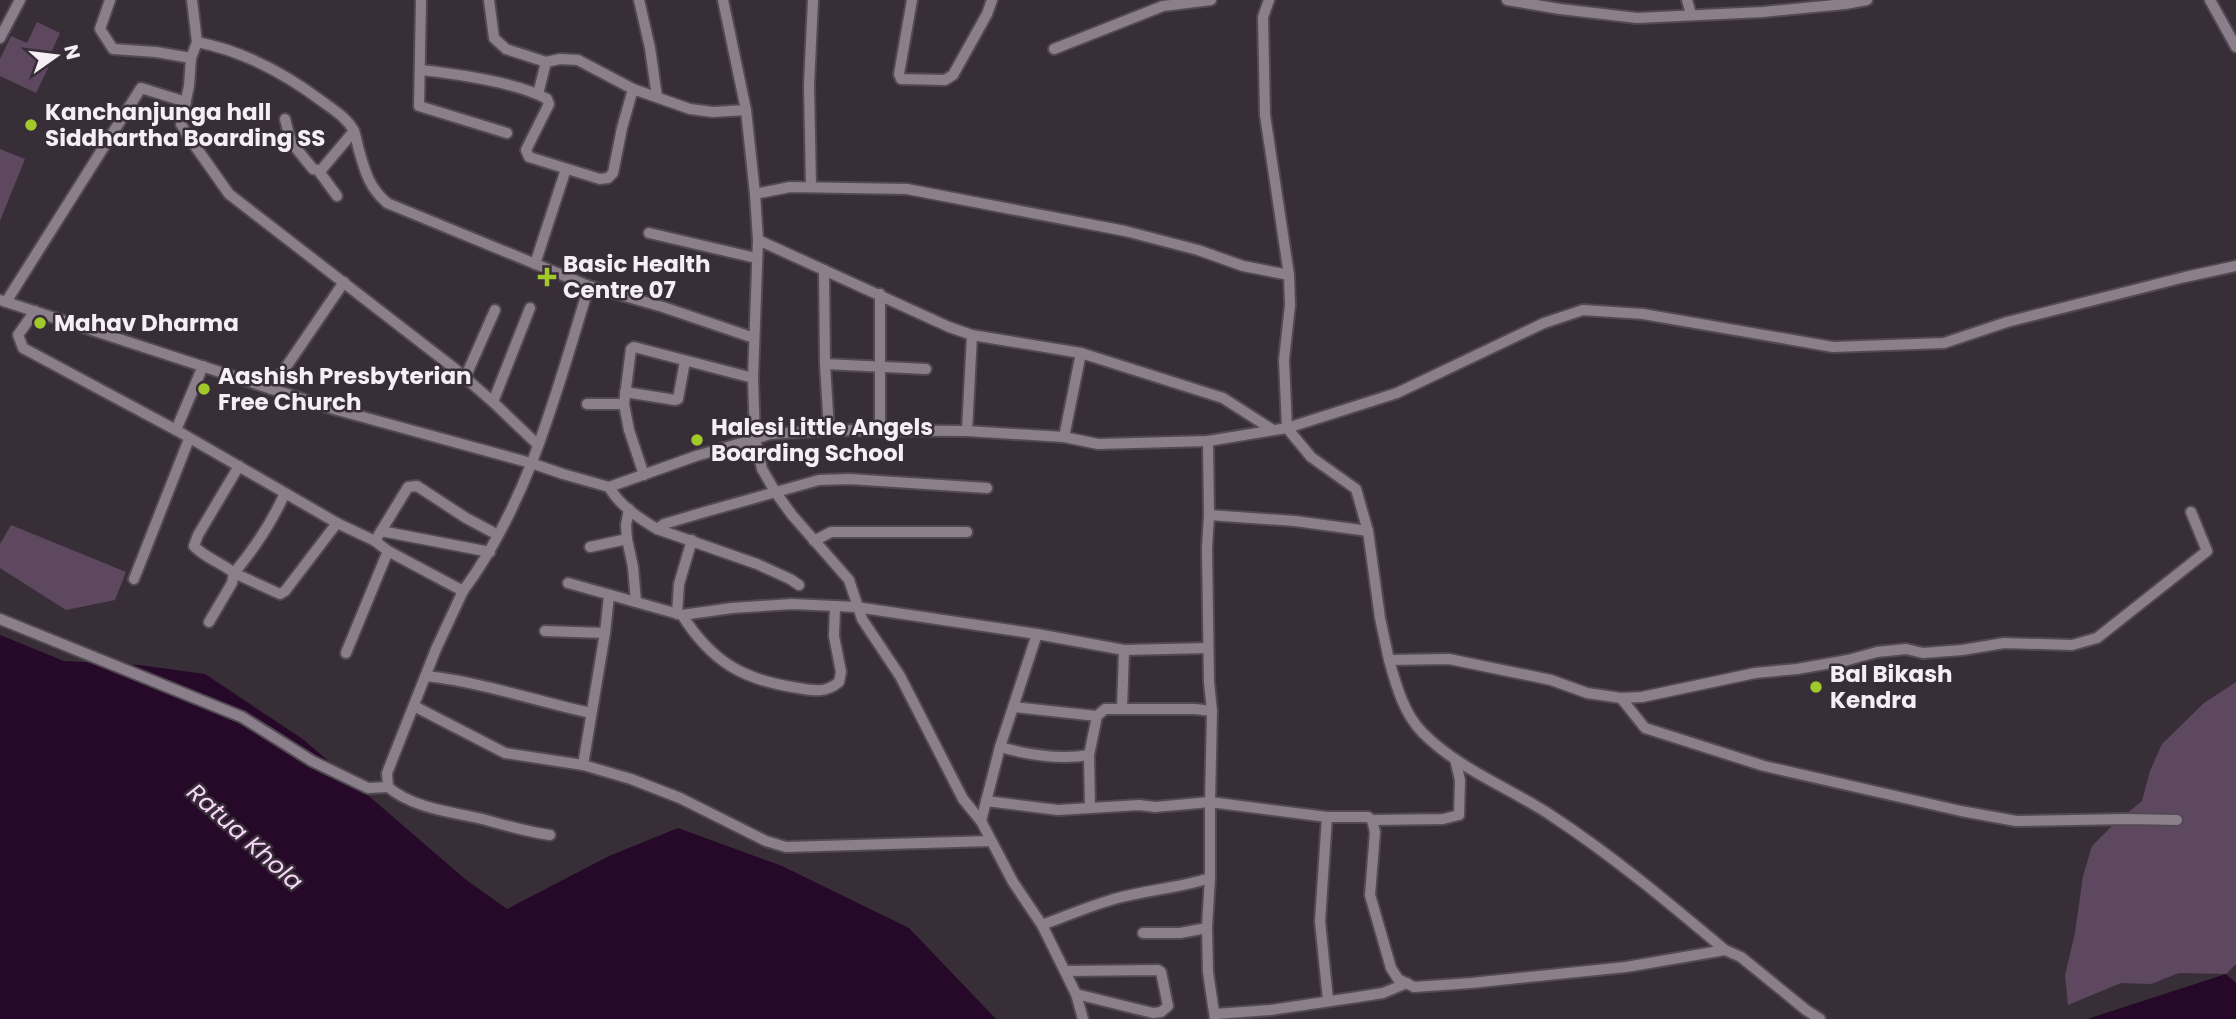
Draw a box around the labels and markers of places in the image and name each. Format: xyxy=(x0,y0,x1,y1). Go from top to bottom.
place label: Kanchanjunga hall Siddhartha Boarding SS xyxy=(45,96,325,154)
marker: Kanchanjunga hall Siddhartha Boarding SS xyxy=(23,117,39,133)
place label: Basic Health Centre 07 xyxy=(563,248,710,306)
marker: Basic Health Centre 07 xyxy=(537,267,557,287)
place label: Mahav Dharma xyxy=(54,307,239,339)
marker: Mahav Dharma xyxy=(32,315,48,331)
place label: Aashish Presbyterian Free Church xyxy=(218,360,472,418)
marker: Aashish Presbyterian Free Church xyxy=(196,381,212,397)
place label: Halesi Little Angels Boarding School xyxy=(711,411,933,469)
marker: Halesi Little Angels Boarding School xyxy=(689,432,705,448)
place label: Bal Bikash Kendra xyxy=(1830,658,1953,716)
marker: Bal Bikash Kendra xyxy=(1808,679,1824,695)

